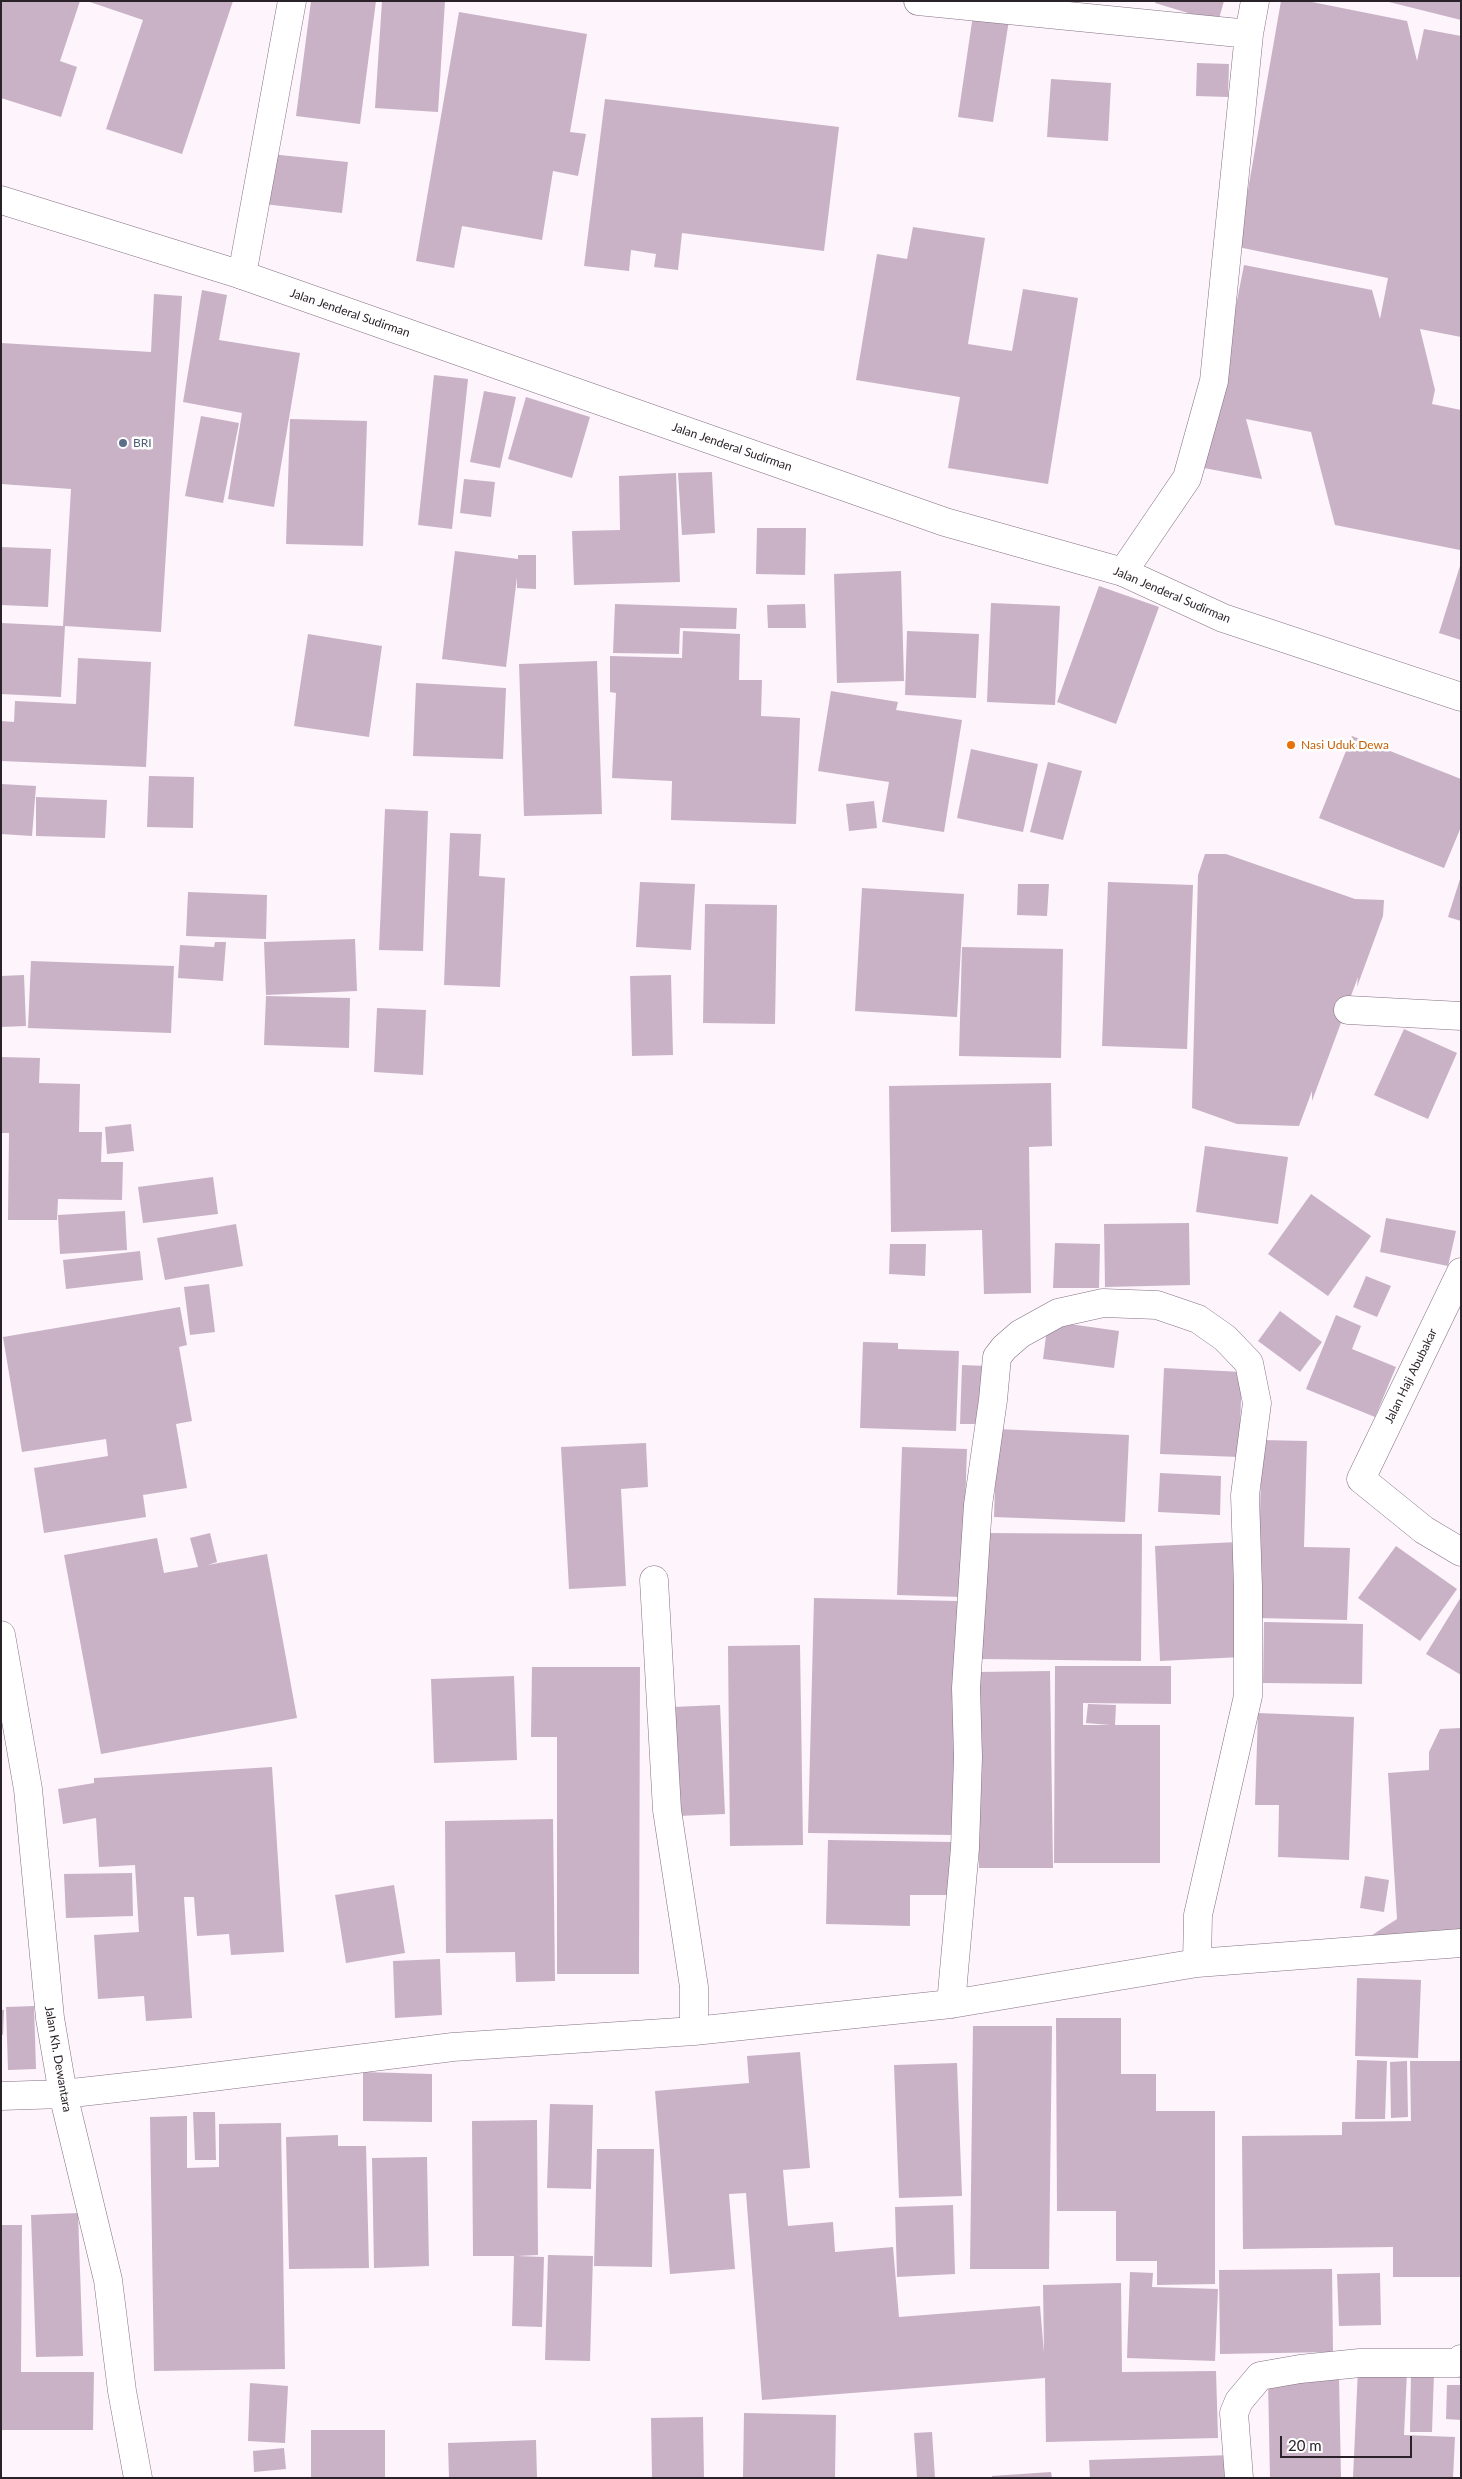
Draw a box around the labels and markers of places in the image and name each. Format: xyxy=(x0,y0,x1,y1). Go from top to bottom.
place label: BRI xyxy=(133,436,152,450)
marker: BRI xyxy=(117,437,129,449)
place label: Nasi Uduk Dewa xyxy=(1301,738,1389,752)
marker: Nasi Uduk Dewa xyxy=(1285,739,1297,751)

